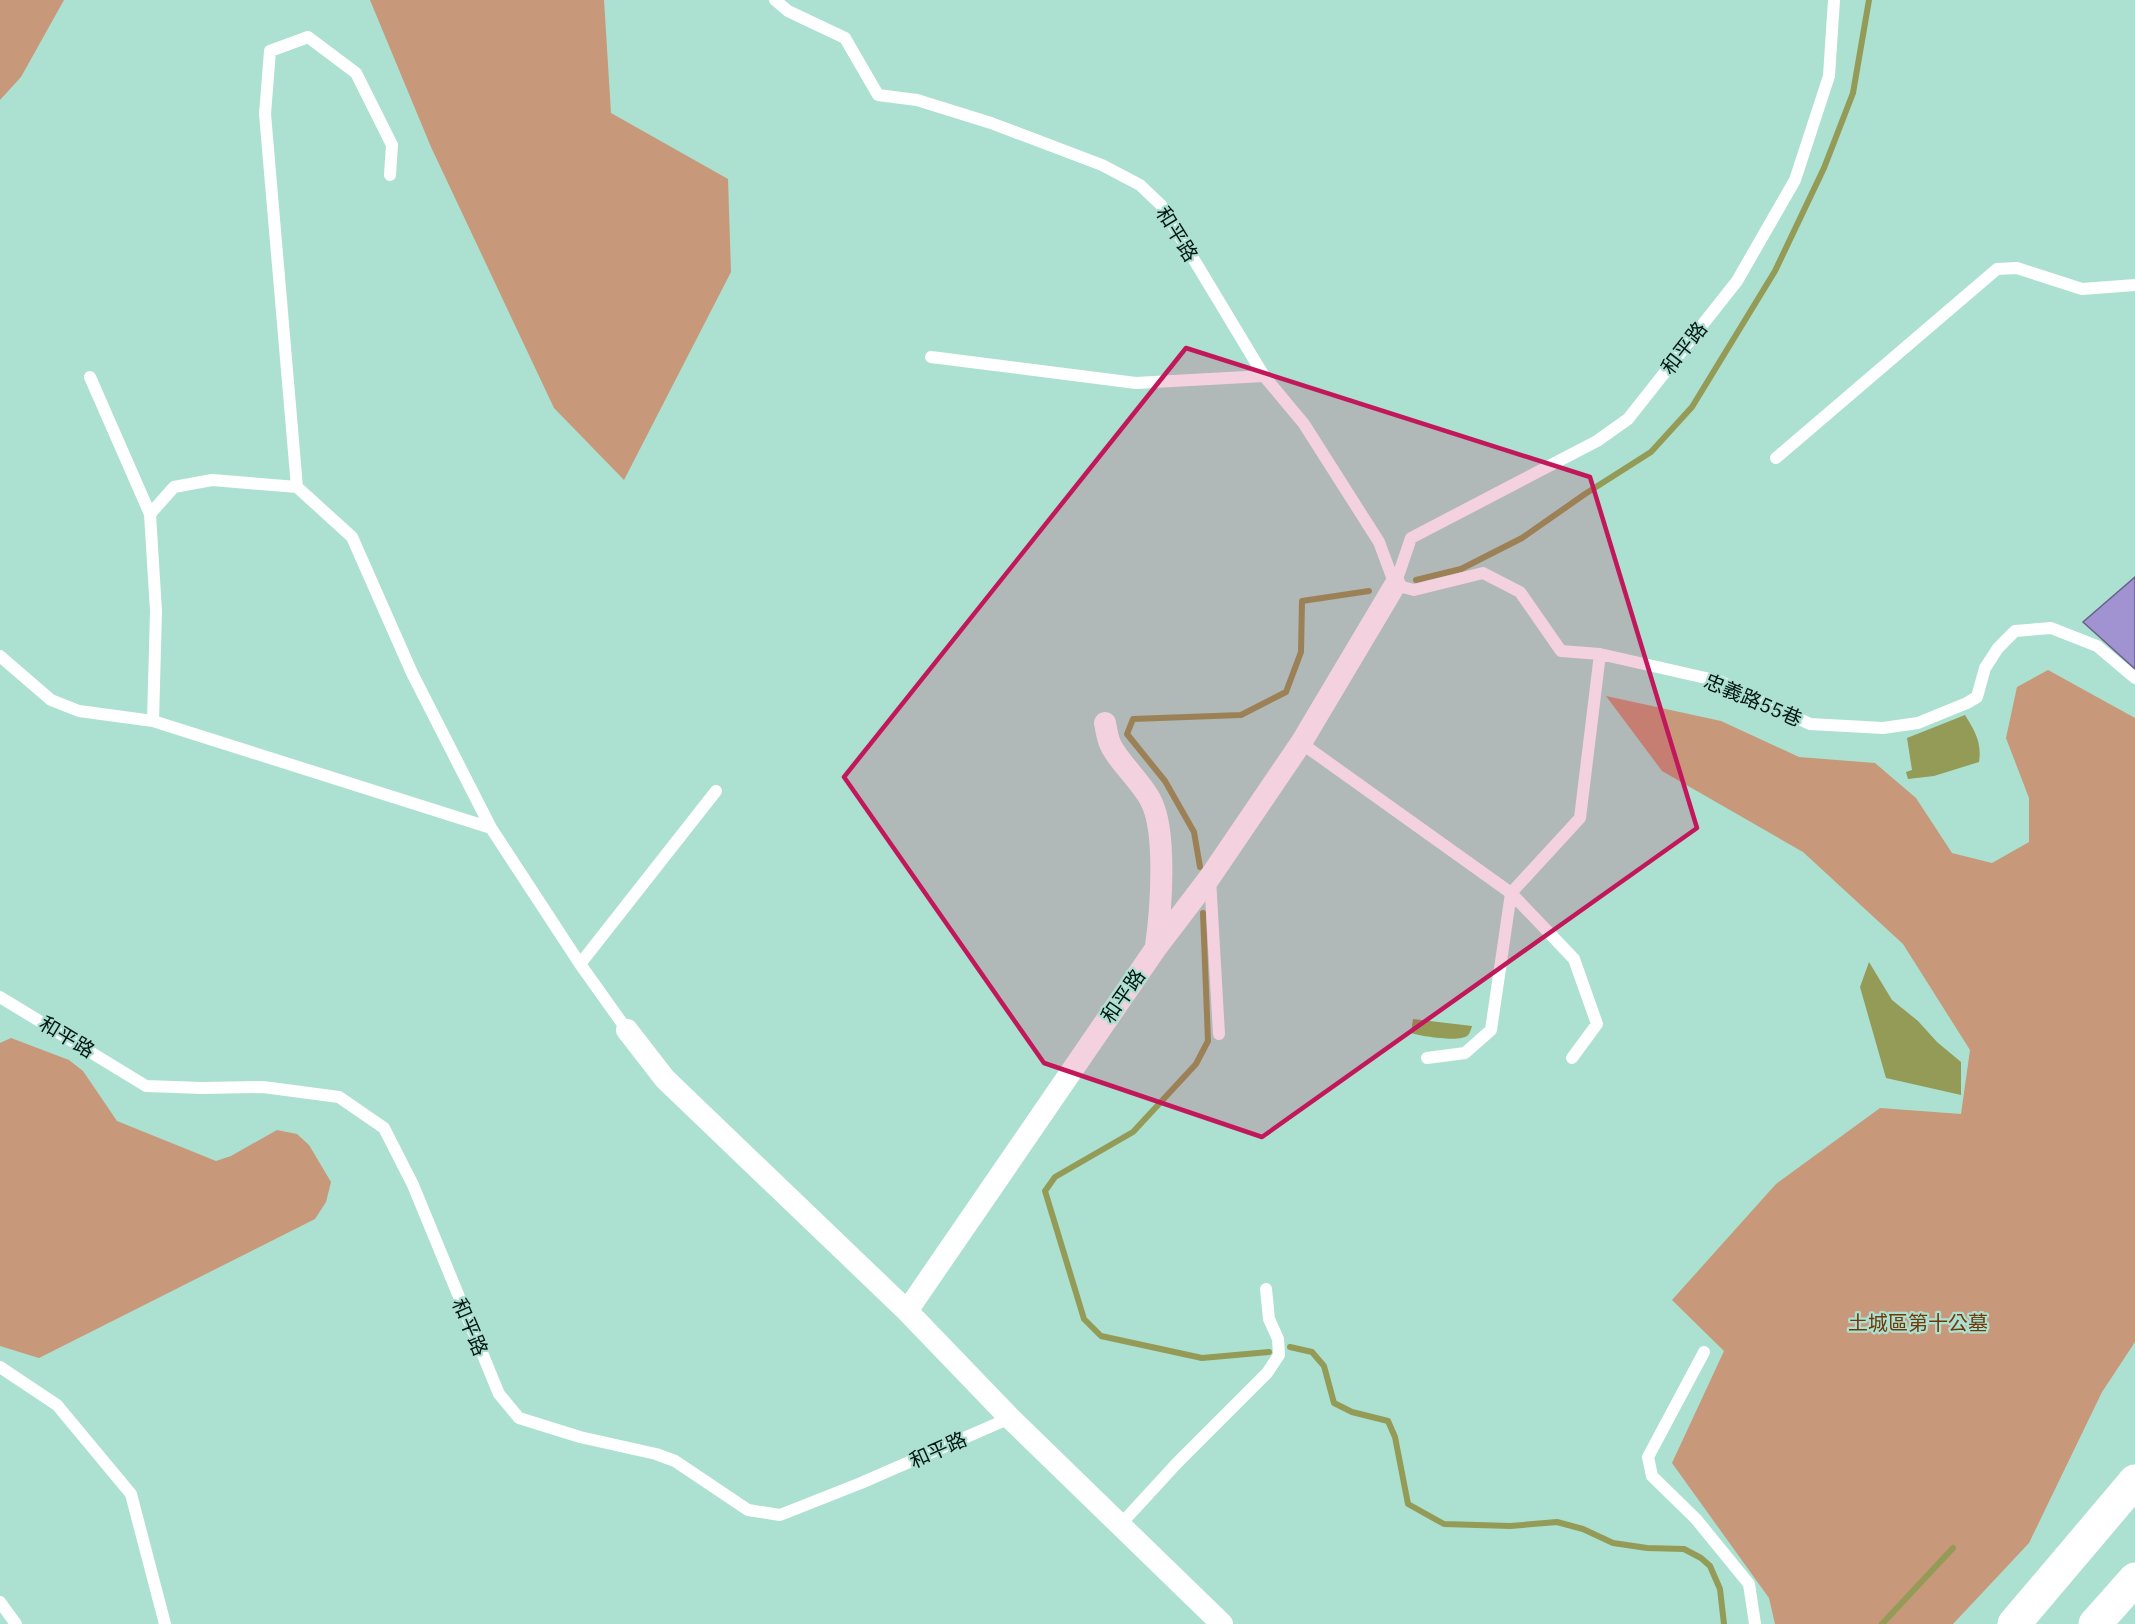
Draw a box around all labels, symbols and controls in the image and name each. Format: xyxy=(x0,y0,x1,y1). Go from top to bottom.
street label: 和平路 xyxy=(1150,201,1205,266)
street label: 和平路 xyxy=(1654,316,1713,380)
street label: 忠義路55巷 xyxy=(1700,667,1806,732)
street label: 和平路 xyxy=(1094,963,1151,1028)
street label: 和平路 xyxy=(35,1010,100,1064)
street label: 和平路 xyxy=(446,1294,495,1360)
park label: 土城區第十公墓 xyxy=(1848,1309,1988,1336)
street label: 和平路 xyxy=(905,1425,971,1474)

